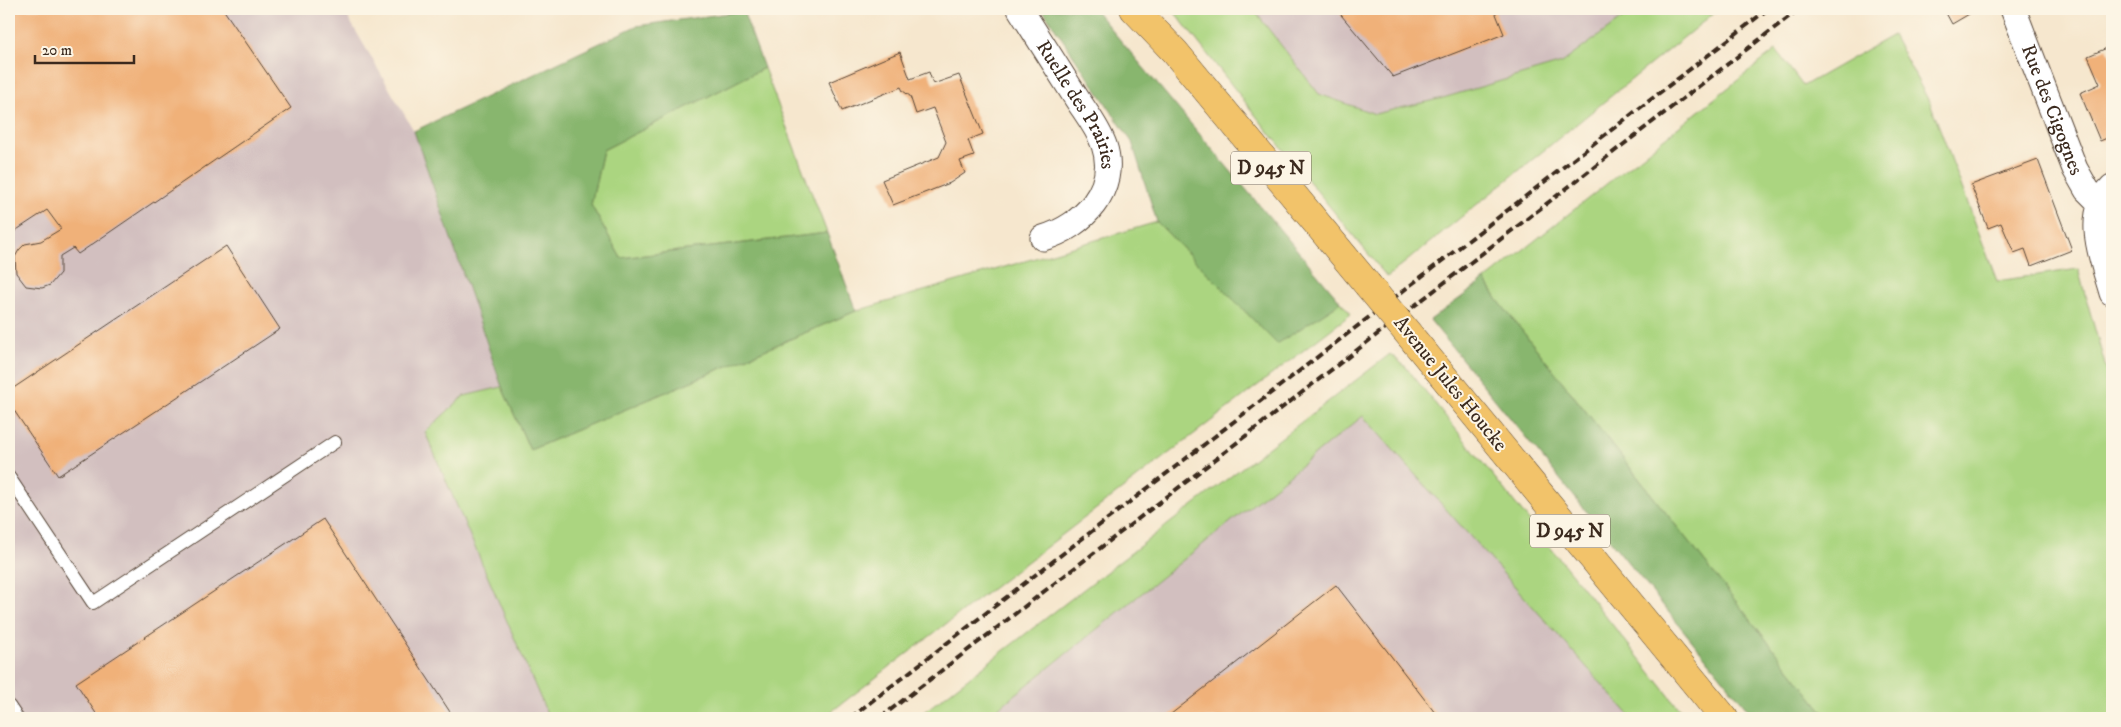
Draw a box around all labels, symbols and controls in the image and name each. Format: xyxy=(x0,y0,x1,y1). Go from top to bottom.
scale bar xyxy=(35,32,134,64)
street label: Ruelle des Prairies xyxy=(1030,36,1120,170)
text: 20 m xyxy=(42,41,72,60)
street label: Rue des Cigognes xyxy=(2015,41,2089,180)
road number: D 945 N xyxy=(1231,152,1311,184)
street label: Avenue Jules Houcke xyxy=(1388,311,1512,457)
road number: D 945 N xyxy=(1530,514,1610,548)

